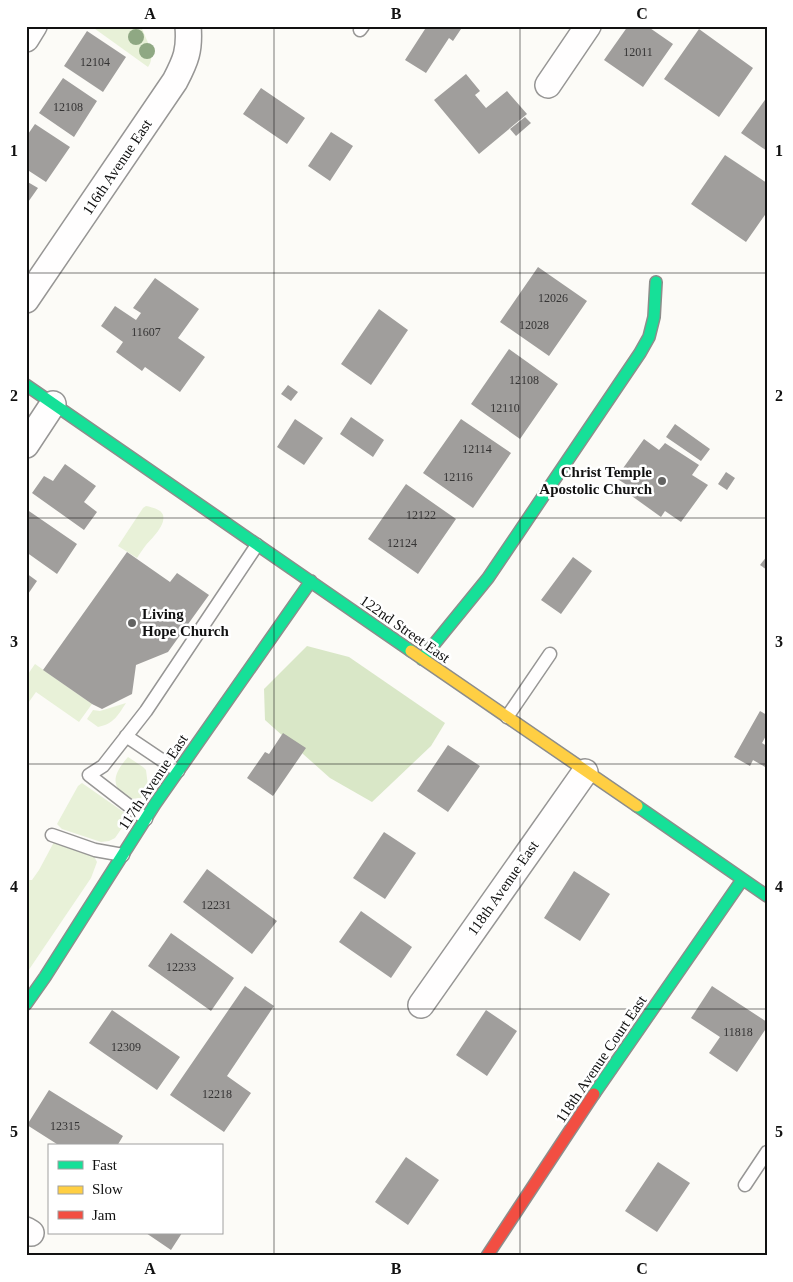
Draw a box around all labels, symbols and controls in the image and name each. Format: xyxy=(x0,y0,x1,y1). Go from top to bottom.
text: A xyxy=(144,5,156,22)
text: B xyxy=(391,5,402,22)
text: C xyxy=(636,5,648,22)
house number: 12011 xyxy=(623,45,653,59)
house number: 12104 xyxy=(80,55,110,69)
house number: 12108 xyxy=(53,100,83,114)
street label: 116th Avenue East xyxy=(79,116,155,218)
text: 1 xyxy=(10,142,18,159)
text: 1 xyxy=(775,142,783,159)
house number: 12026 xyxy=(538,291,568,305)
house number: 12028 xyxy=(519,318,549,332)
house number: 11607 xyxy=(131,325,161,339)
house number: 12108 xyxy=(509,373,539,387)
text: 2 xyxy=(10,387,18,404)
text: 2 xyxy=(775,387,783,404)
house number: 12110 xyxy=(490,401,520,415)
house number: 12114 xyxy=(462,442,492,456)
place label: Christ Temple Apostolic Church xyxy=(539,464,653,497)
house number: 12116 xyxy=(443,470,473,484)
marker: Christ Temple Apostolic Church xyxy=(656,475,668,487)
house number: 12122 xyxy=(406,508,436,522)
house number: 12124 xyxy=(387,536,417,550)
street label: 122nd Street East xyxy=(357,592,454,666)
place label: Living Hope Church xyxy=(142,606,229,639)
marker: Living Hope Church xyxy=(126,617,138,629)
text: 3 xyxy=(10,633,18,650)
text: 3 xyxy=(775,633,783,650)
street label: 117th Avenue East xyxy=(115,731,191,833)
street label: 118th Avenue East xyxy=(464,837,542,938)
text: 4 xyxy=(10,878,18,895)
text: 4 xyxy=(775,878,783,895)
house number: 12231 xyxy=(201,898,231,912)
house number: 12233 xyxy=(166,960,196,974)
street label: 118th Avenue Court East xyxy=(553,992,650,1125)
house number: 11818 xyxy=(723,1025,753,1039)
house number: 12309 xyxy=(111,1040,141,1054)
house number: 12218 xyxy=(202,1087,232,1101)
house number: 12315 xyxy=(50,1119,80,1133)
text: 5 xyxy=(10,1123,18,1140)
text: 5 xyxy=(775,1123,783,1140)
legend xyxy=(48,1144,222,1234)
text: Fast xyxy=(92,1157,118,1173)
text: Slow xyxy=(92,1181,123,1197)
text: Jam xyxy=(92,1207,116,1223)
text: A xyxy=(144,1260,156,1277)
text: B xyxy=(391,1260,402,1277)
text: C xyxy=(636,1260,648,1277)

